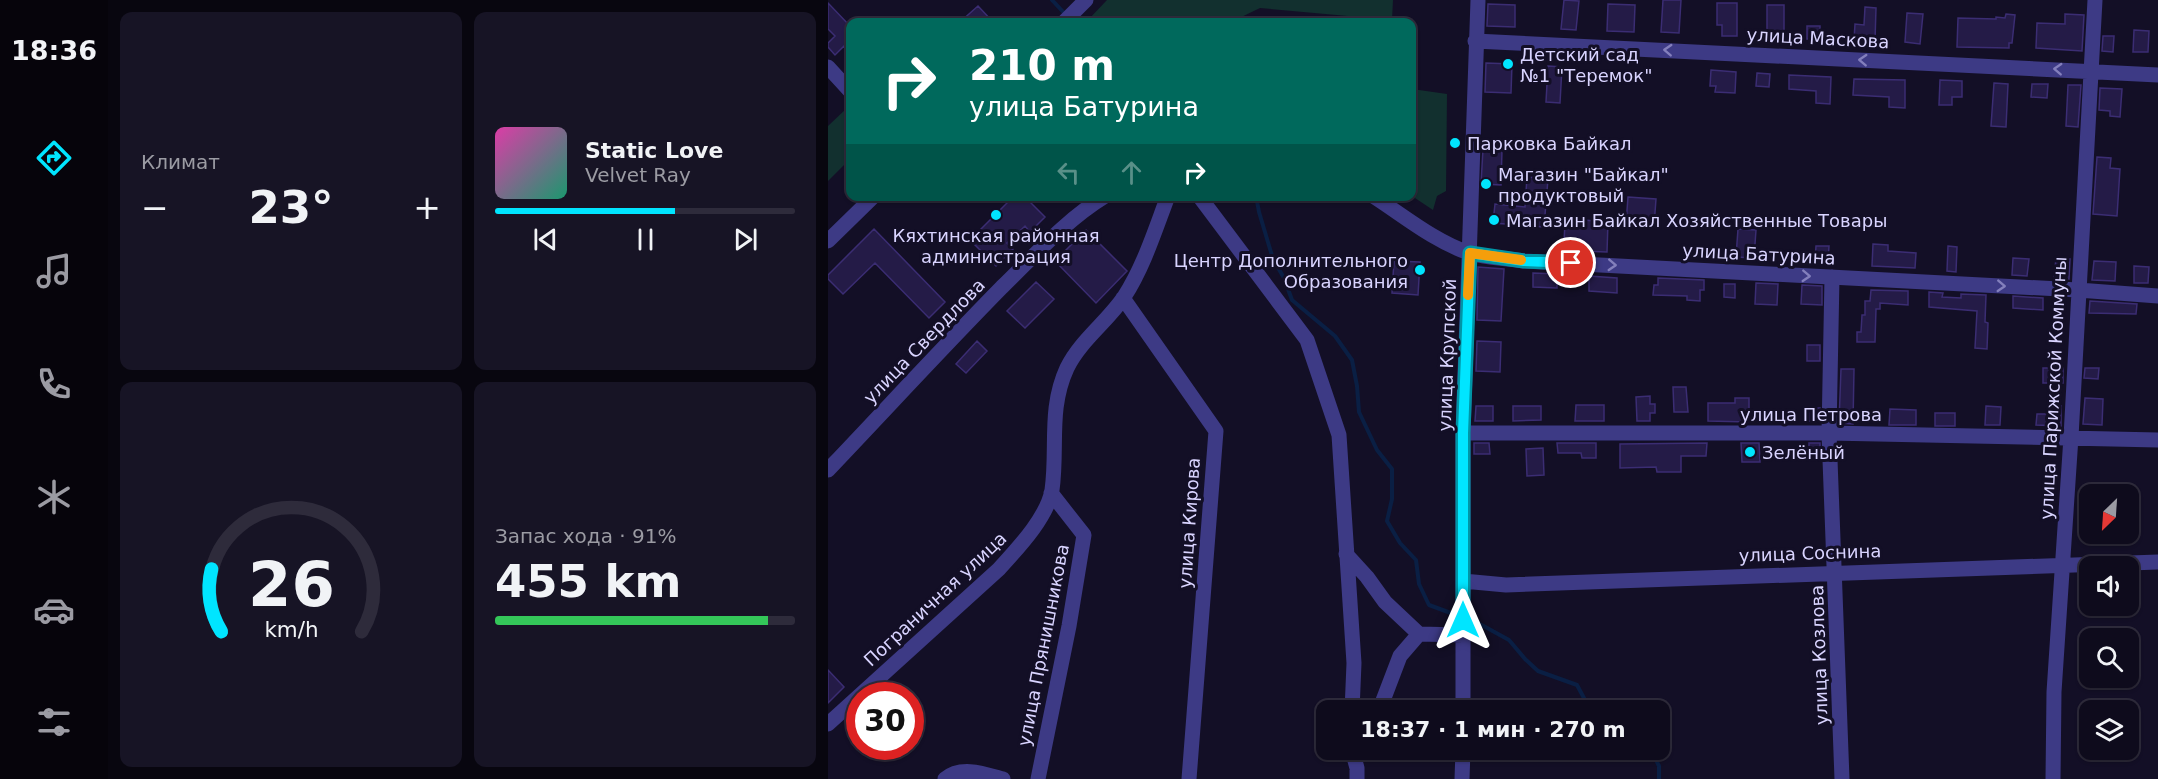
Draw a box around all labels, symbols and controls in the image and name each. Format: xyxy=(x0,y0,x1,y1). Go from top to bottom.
street label: улица Маскова xyxy=(1746,24,1890,52)
text: 18:36 xyxy=(11,35,97,66)
text: 210 m xyxy=(969,41,1115,90)
icon: right xyxy=(870,42,948,120)
one-way arrow xyxy=(1664,43,1673,56)
place label: Детский сад №1 "Теремок" xyxy=(1520,44,1653,86)
one-way arrow xyxy=(1858,53,1867,66)
marker: Детский сад №1 "Теремок" xyxy=(1501,57,1515,71)
one-way arrow xyxy=(2053,63,2062,76)
text: улица Батурина xyxy=(969,91,1199,122)
place label: Парковка Байкал xyxy=(1467,133,1632,154)
marker: Парковка Байкал xyxy=(1448,136,1462,150)
icon: directions xyxy=(33,137,75,179)
text: Static Love xyxy=(585,138,723,163)
text: Климат xyxy=(141,150,220,174)
icon: left xyxy=(1052,156,1085,189)
icon: ahead xyxy=(1115,156,1148,189)
icon: right xyxy=(1178,156,1211,189)
text: Velvet Ray xyxy=(585,163,691,187)
place label: Магазин "Байкал" продуктовый xyxy=(1498,164,1669,206)
marker: Магазин "Байкал" продуктовый xyxy=(1479,177,1493,191)
text: 23° xyxy=(248,181,334,234)
text: − xyxy=(141,188,169,227)
text: + xyxy=(413,188,441,227)
marker: Кяхтинская районная администрация xyxy=(989,208,1003,222)
place label: Магазин Байкал Хозяйственные Товары xyxy=(1506,210,1887,231)
marker: Магазин Байкал Хозяйственные Товары xyxy=(1487,213,1501,227)
icon: previous xyxy=(529,223,562,256)
icon: pause xyxy=(629,223,662,256)
icon: next xyxy=(729,223,762,256)
place label: Кяхтинская районная администрация xyxy=(892,225,1100,267)
pin xyxy=(1545,237,1596,288)
street label: улица Батурина xyxy=(1682,240,1836,268)
icon: arrive xyxy=(1554,246,1587,279)
icon: music xyxy=(33,250,75,292)
place label: Центр Дополнительного Образования xyxy=(1174,250,1408,292)
street label: улица Парижской Коммуны xyxy=(2036,256,2070,520)
one-way arrow xyxy=(1607,259,1616,272)
marker: Центр Дополнительного Образования xyxy=(1413,263,1427,277)
one-way arrow xyxy=(1802,269,1811,282)
street label: улица Свердлова xyxy=(859,274,989,408)
street label: улица Крупской xyxy=(1434,278,1460,432)
one-way arrow xyxy=(1997,279,2006,292)
icon: phone xyxy=(33,363,75,405)
street label: улица Петрова xyxy=(1740,404,1882,425)
place label: Зелёный xyxy=(1762,442,1845,463)
marker: Зелёный xyxy=(1743,445,1757,459)
street label: улица Кирова xyxy=(1174,457,1204,589)
icon: climate xyxy=(33,476,75,518)
north arrow xyxy=(2079,484,2139,544)
map controls xyxy=(2079,484,2139,760)
text: Запас хода · 91% xyxy=(495,524,676,548)
street label: Пограничная улица xyxy=(859,528,1011,670)
street label: улица Соснина xyxy=(1738,540,1882,566)
street label: улица Прянишникова xyxy=(1013,542,1073,748)
text: 26 xyxy=(248,548,334,621)
text: 455 km xyxy=(495,555,681,608)
button: sound xyxy=(2079,556,2139,616)
street label: улица Козлова xyxy=(1806,584,1832,726)
position arrow xyxy=(1431,588,1495,652)
icon: car xyxy=(33,589,75,631)
text: km/h xyxy=(264,617,318,642)
button: search xyxy=(2079,628,2139,688)
speed limit sign: 30 xyxy=(846,682,924,760)
button: layers xyxy=(2079,700,2139,760)
icon: filters xyxy=(33,701,75,743)
text: 18:37 · 1 мин · 270 m xyxy=(1360,717,1626,742)

